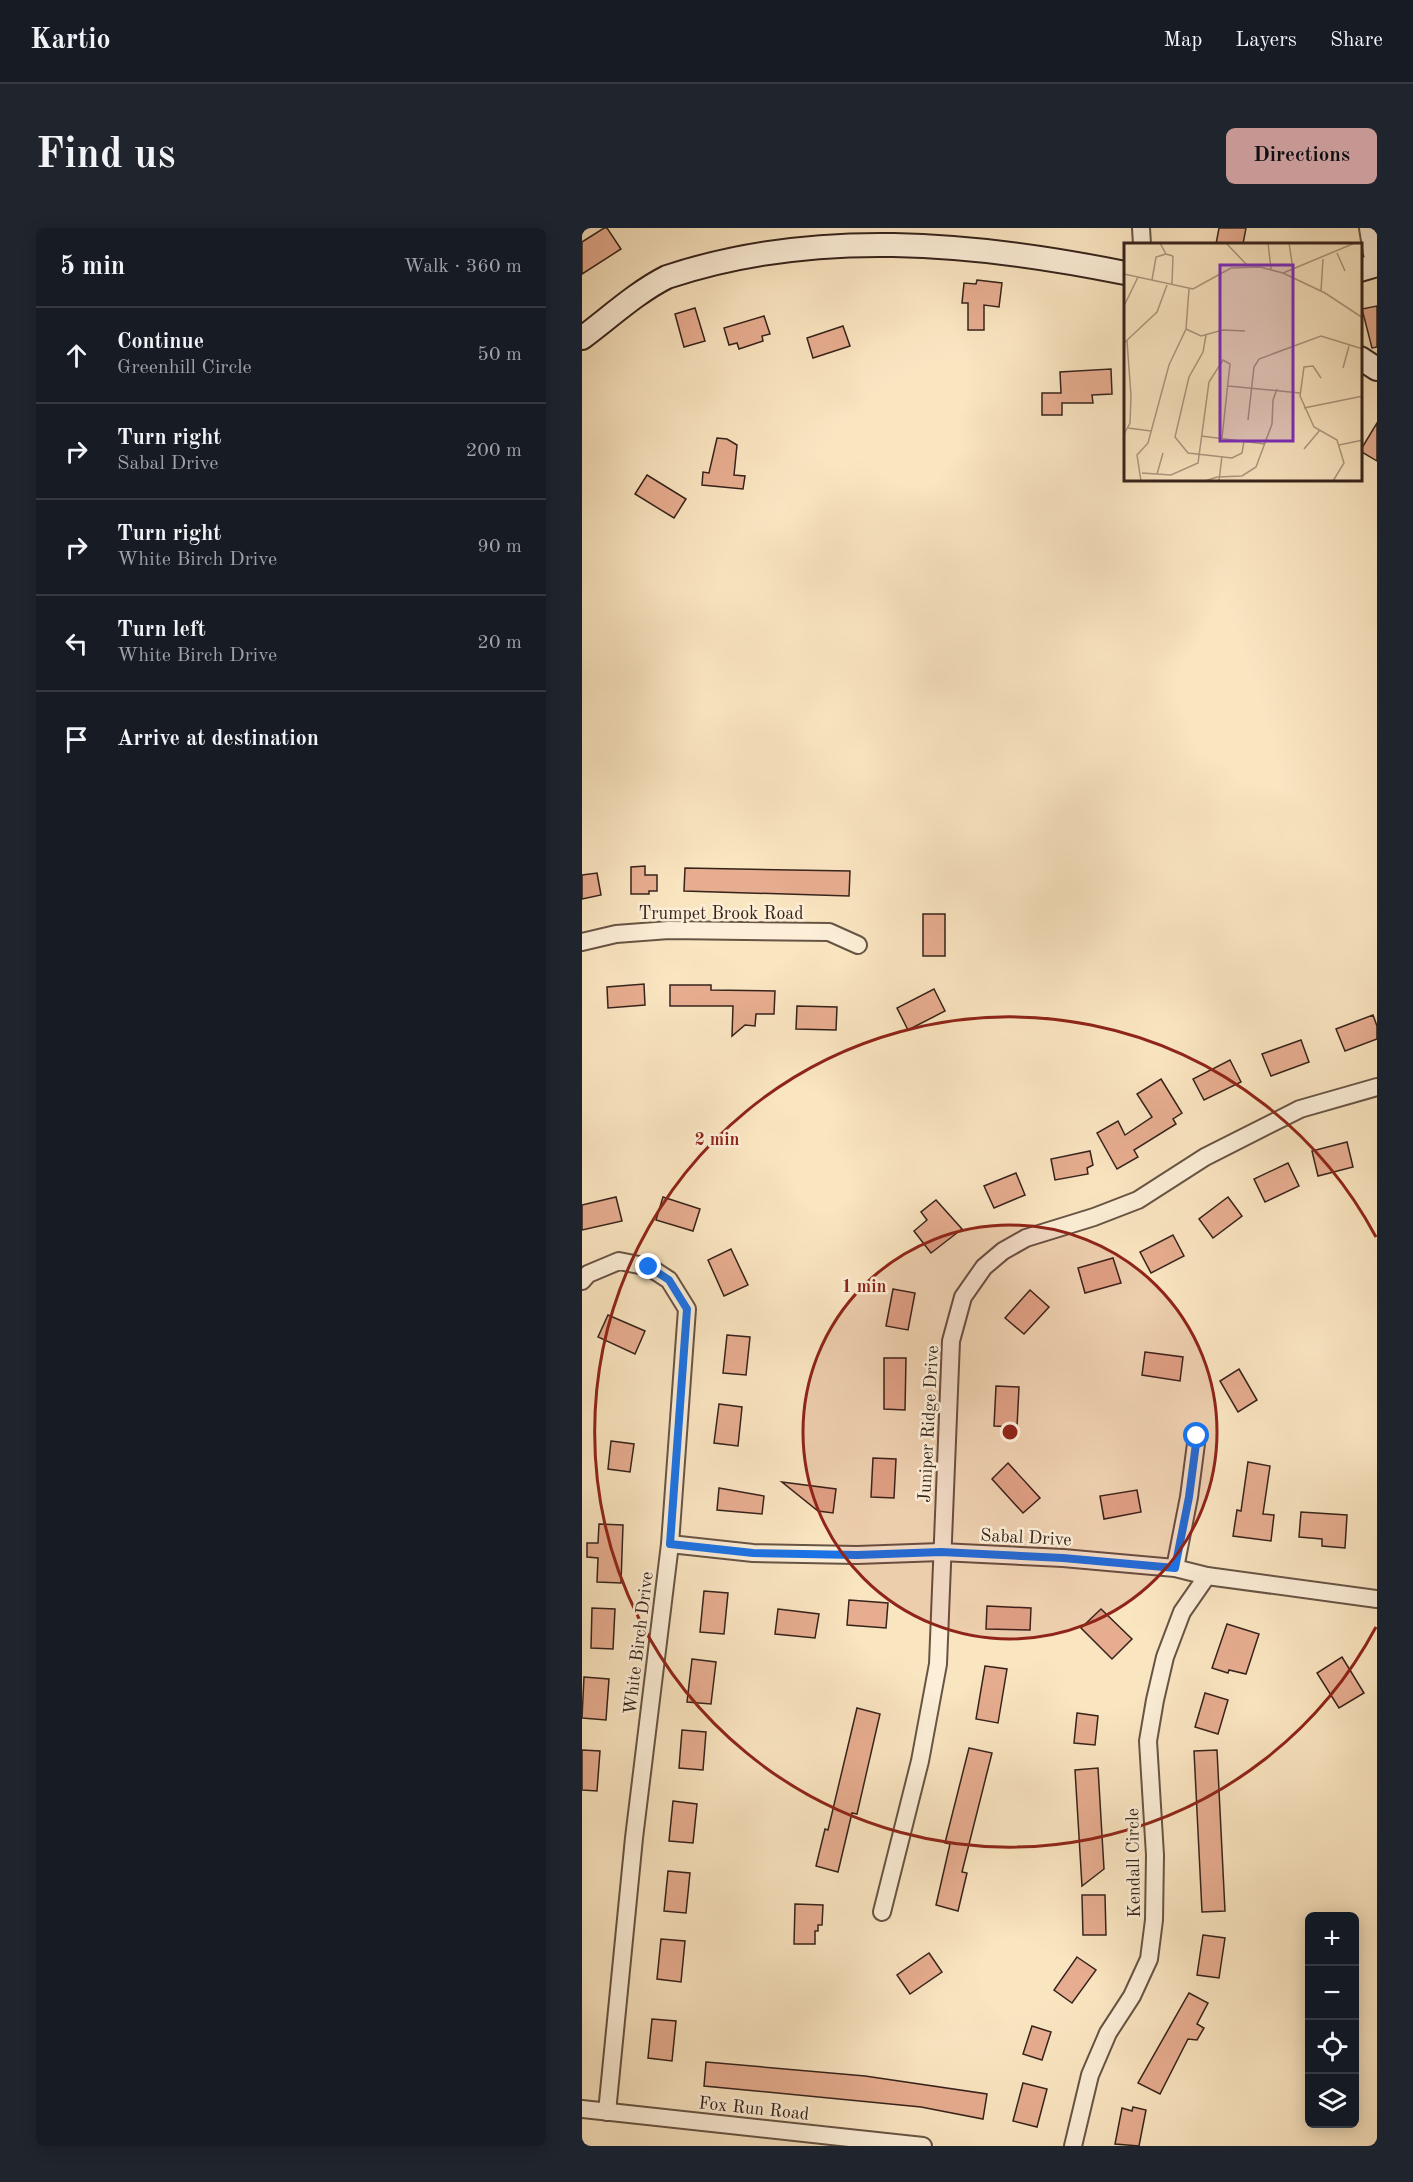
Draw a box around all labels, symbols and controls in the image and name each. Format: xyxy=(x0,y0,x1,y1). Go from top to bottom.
text: Kartio xyxy=(30,27,111,55)
text: Map xyxy=(1163,30,1202,51)
text: Layers xyxy=(1235,30,1297,51)
text: Share xyxy=(1330,30,1383,51)
button: Directions xyxy=(1226,128,1377,184)
text: Find us xyxy=(36,135,175,177)
inset map xyxy=(1124,243,1362,482)
text: 5 min xyxy=(60,254,125,280)
text: Walk · 360 m xyxy=(403,257,522,277)
text: Continue xyxy=(117,331,204,353)
icon: ahead xyxy=(60,339,93,372)
text: 50 m xyxy=(477,345,522,365)
text: Greenhill Circle xyxy=(117,358,252,378)
text: Turn right xyxy=(117,427,221,449)
icon: right xyxy=(60,435,93,468)
text: 200 m xyxy=(466,441,522,461)
text: Sabal Drive xyxy=(117,454,218,474)
text: Turn right xyxy=(117,523,221,545)
icon: right xyxy=(60,531,93,564)
text: 90 m xyxy=(477,537,522,557)
text: White Birch Drive xyxy=(117,550,277,570)
text: Turn left xyxy=(117,619,206,641)
icon: left xyxy=(60,627,93,660)
text: 20 m xyxy=(477,633,522,653)
text: White Birch Drive xyxy=(117,646,277,666)
icon: arrive xyxy=(60,723,93,756)
text: Arrive at destination xyxy=(117,728,319,750)
street label: Trumpet Brook Road xyxy=(638,905,804,923)
text: 2 min xyxy=(694,1131,740,1149)
route end xyxy=(635,1253,661,1279)
text: 1 min xyxy=(841,1278,887,1296)
street label: Juniper Ridge Drive xyxy=(916,1345,942,1503)
centre of rings xyxy=(1000,1422,1020,1442)
route start xyxy=(1183,1422,1209,1448)
street label: Sabal Drive xyxy=(980,1527,1072,1549)
street label: White Birch Drive xyxy=(621,1571,657,1716)
street label: Kendall Circle xyxy=(1124,1808,1144,1918)
map controls xyxy=(1305,1912,1359,2128)
button: + xyxy=(1305,1912,1359,1966)
button: − xyxy=(1305,1966,1359,2020)
button: locate xyxy=(1305,2020,1359,2074)
button: layers xyxy=(1305,2074,1359,2128)
street label: Fox Run Road xyxy=(698,2094,810,2124)

